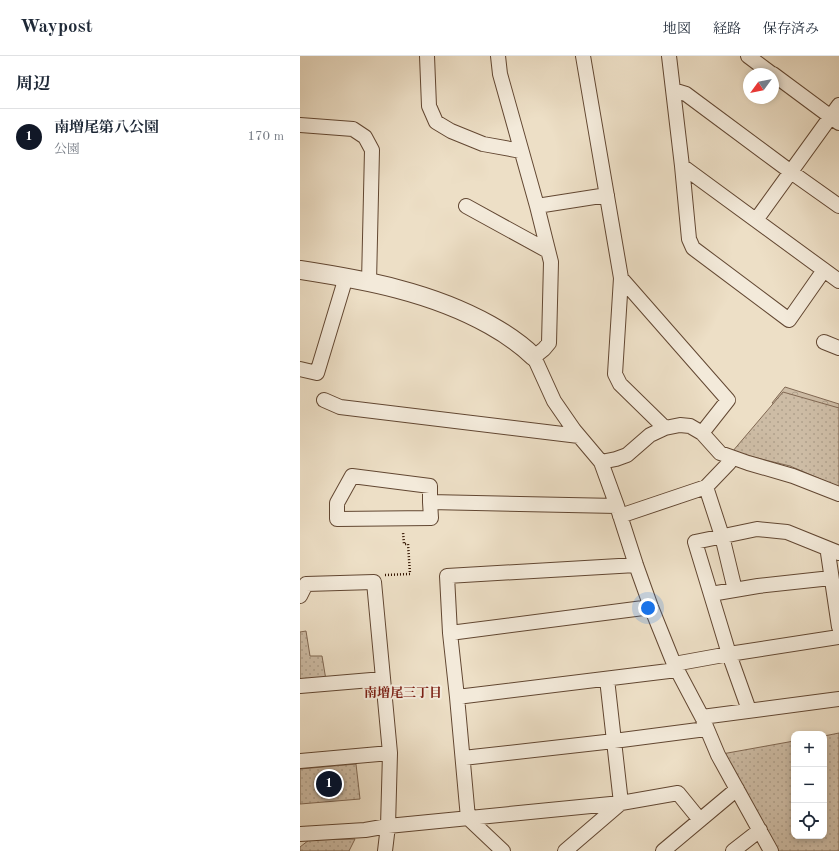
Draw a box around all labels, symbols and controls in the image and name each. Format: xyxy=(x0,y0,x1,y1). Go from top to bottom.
text: Waypost xyxy=(20,18,93,37)
text: 地図 xyxy=(663,22,691,36)
text: 経路 xyxy=(713,22,741,36)
text: 保存済み xyxy=(763,22,819,36)
north arrow xyxy=(743,68,779,104)
text: 周辺 xyxy=(16,76,50,93)
text: 南増尾第八公園 xyxy=(54,121,159,136)
text: 1 xyxy=(25,130,33,143)
text: 170 m xyxy=(247,130,284,143)
text: 公園 xyxy=(54,143,80,156)
your location xyxy=(638,598,658,618)
district label: 南増尾三丁目 xyxy=(364,685,442,700)
map controls xyxy=(791,731,827,839)
button: + xyxy=(791,731,827,767)
button: − xyxy=(791,767,827,803)
pin: 1 xyxy=(316,769,342,799)
button: locate xyxy=(791,803,827,839)

